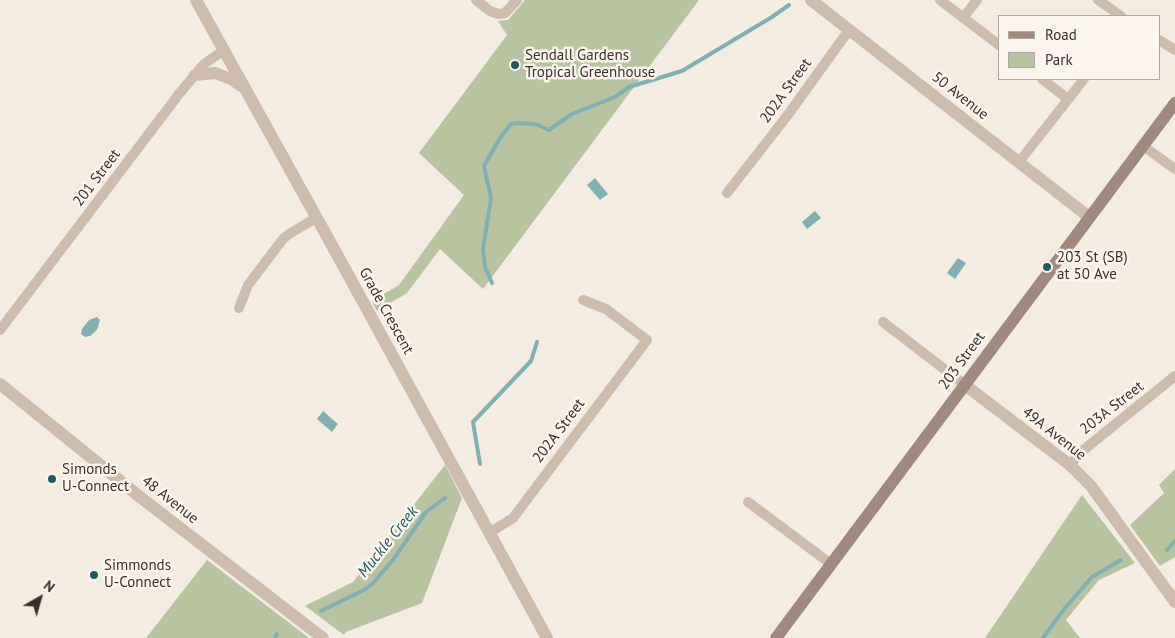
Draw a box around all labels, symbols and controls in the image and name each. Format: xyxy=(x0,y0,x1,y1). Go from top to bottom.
legend xyxy=(998,15,1160,80)
text: Road xyxy=(1045,25,1077,44)
place label: Sendall Gardens Tropical Greenhouse xyxy=(525,47,655,82)
text: Park xyxy=(1045,50,1073,69)
street label: 202A Street xyxy=(756,55,816,127)
marker: Sendall Gardens Tropical Greenhouse xyxy=(509,59,521,71)
street label: 50 Avenue xyxy=(928,68,992,124)
street label: 201 Street xyxy=(70,146,124,210)
place label: 203 St (SB) at 50 Ave xyxy=(1057,249,1128,284)
marker: 203 St (SB) at 50 Ave xyxy=(1041,261,1053,273)
street label: Grade Crescent xyxy=(355,265,417,357)
street label: 203 Street xyxy=(935,329,989,393)
street label: 203A Street xyxy=(1077,378,1147,438)
street label: 202A Street xyxy=(529,395,589,467)
street label: 49A Avenue xyxy=(1019,404,1089,464)
place label: Simonds U-Connect xyxy=(62,461,129,496)
street label: 48 Avenue xyxy=(138,472,202,528)
marker: Simonds U-Connect xyxy=(46,473,58,485)
water label: Muckle Creek xyxy=(354,503,422,581)
place label: Simmonds U-Connect xyxy=(104,557,171,592)
marker: Simmonds U-Connect xyxy=(88,569,100,581)
north arrow xyxy=(15,573,65,623)
text: N xyxy=(40,576,58,596)

